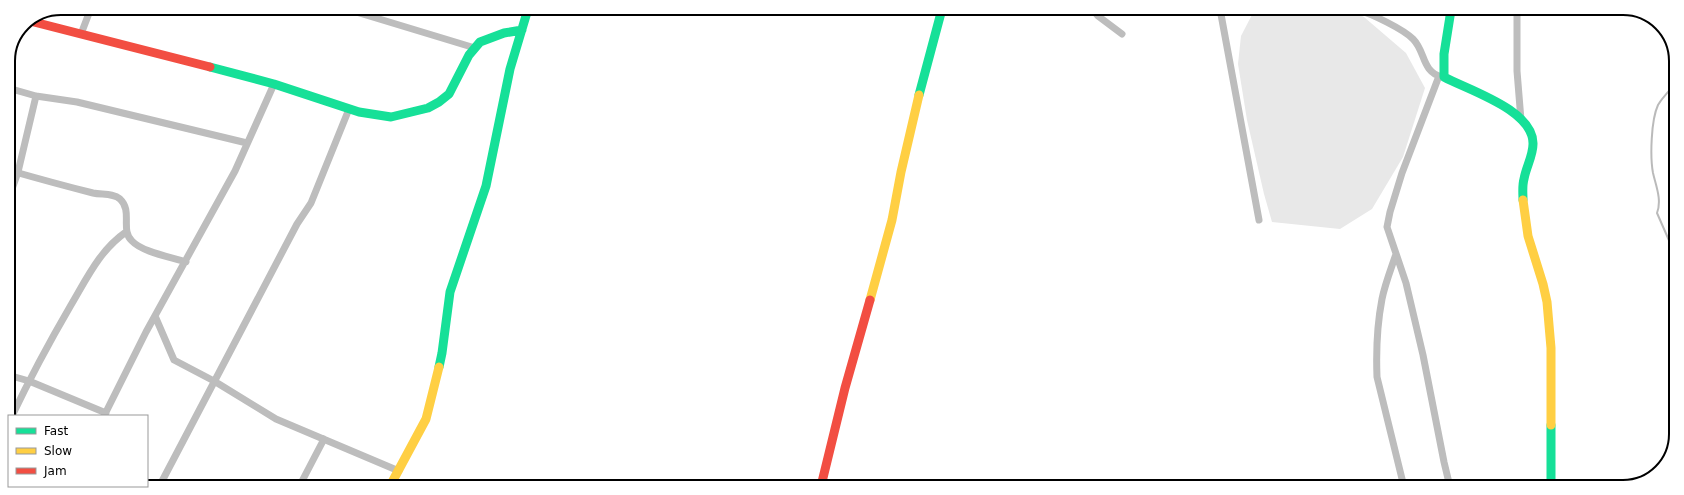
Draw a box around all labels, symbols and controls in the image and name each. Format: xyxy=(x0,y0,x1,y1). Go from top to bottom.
legend xyxy=(8,415,148,487)
text: Fast xyxy=(44,424,68,438)
text: Slow xyxy=(44,444,72,458)
text: Jam xyxy=(43,464,67,478)

